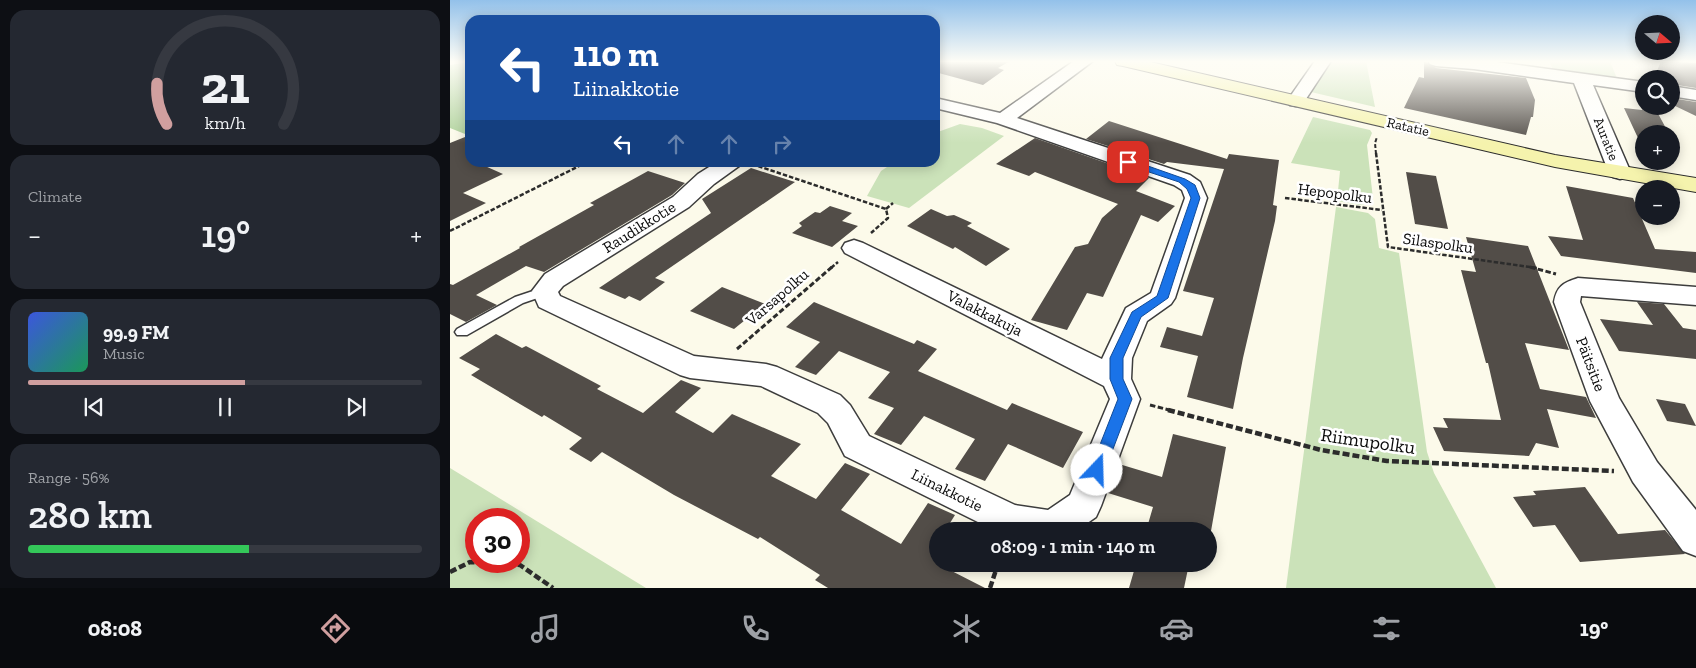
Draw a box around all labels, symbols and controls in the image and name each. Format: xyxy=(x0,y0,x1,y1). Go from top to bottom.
north arrow xyxy=(1635,15,1680,60)
map controls xyxy=(1635,15,1680,225)
text: 110 m xyxy=(573,33,659,75)
icon: left xyxy=(490,35,555,100)
text: 21 xyxy=(201,54,249,116)
button: search xyxy=(1635,70,1680,115)
text: Liinakkotie xyxy=(573,75,679,102)
text: km/h xyxy=(205,112,245,134)
street label: Ratatie xyxy=(1385,114,1431,140)
street label: Auratie xyxy=(1590,115,1622,163)
button: + xyxy=(1635,125,1680,170)
icon: left xyxy=(609,130,637,158)
icon: ahead xyxy=(662,130,690,158)
icon: ahead xyxy=(715,130,743,158)
icon: right xyxy=(768,130,796,158)
pin xyxy=(1107,141,1149,183)
icon: arrive xyxy=(1114,148,1142,176)
street label: Hepopolku xyxy=(1297,179,1373,207)
button: − xyxy=(1635,180,1680,225)
text: Climate xyxy=(28,187,82,206)
street label: Raudikkotie xyxy=(599,197,679,257)
text: 19° xyxy=(201,211,250,257)
text: − xyxy=(28,219,41,252)
text: + xyxy=(410,219,422,252)
street label: Silaspolku xyxy=(1402,229,1474,257)
street label: Varsapolku xyxy=(741,265,812,330)
street label: Valakkakuja xyxy=(943,285,1026,340)
text: 99.9 FM xyxy=(103,321,169,344)
street label: Päitsitie xyxy=(1572,334,1610,394)
text: Music xyxy=(103,344,145,363)
icon: previous xyxy=(80,393,108,421)
icon: pause xyxy=(211,393,239,421)
icon: next xyxy=(342,393,370,421)
street label: Riimupolku xyxy=(1319,423,1417,459)
position arrow xyxy=(1070,443,1122,495)
street label: Liinakkotie xyxy=(908,465,986,515)
text: Range · 56% xyxy=(28,468,110,487)
text: 280 km xyxy=(28,492,152,538)
speed limit sign: 30 xyxy=(465,508,530,573)
text: 08:09 · 1 min · 140 m xyxy=(991,535,1155,558)
icon: directions xyxy=(318,611,353,646)
icon: music xyxy=(528,611,563,646)
icon: phone xyxy=(738,611,773,646)
icon: climate xyxy=(949,611,984,646)
icon: car xyxy=(1159,611,1194,646)
icon: filters xyxy=(1369,611,1404,646)
text: 08:08 xyxy=(88,615,142,642)
text: 19° xyxy=(1580,615,1608,642)

